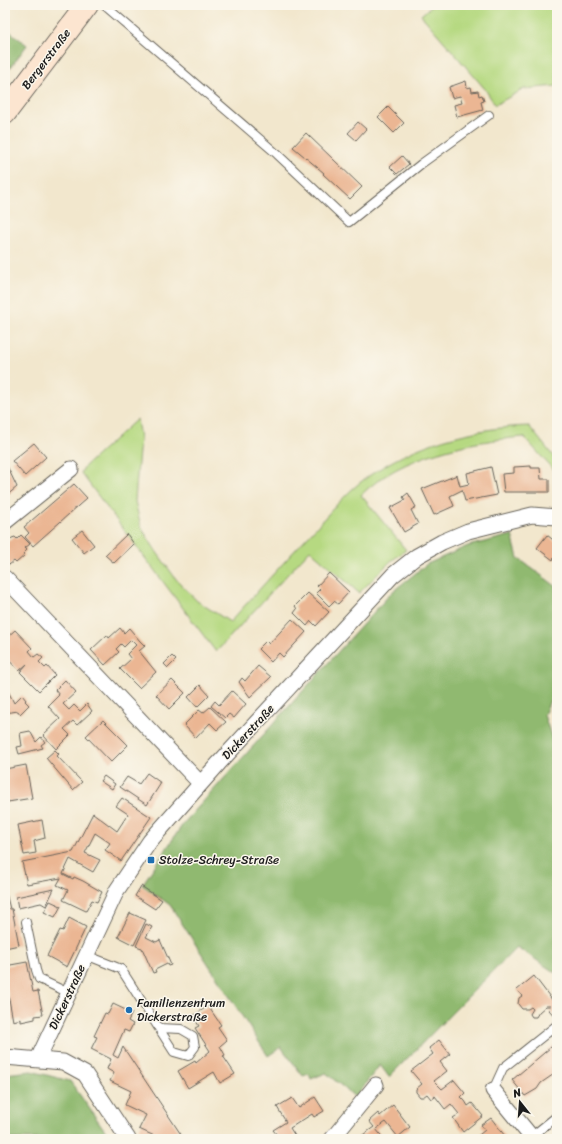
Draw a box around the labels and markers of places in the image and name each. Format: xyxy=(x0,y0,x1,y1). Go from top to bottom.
place label: Stolze-Schrey-Straße xyxy=(159,849,279,871)
marker: Stolze-Schrey-Straße xyxy=(146,855,156,865)
place label: Familienzentrum Dickerstraße xyxy=(137,992,225,1028)
marker: Familienzentrum Dickerstraße xyxy=(124,1005,134,1015)

